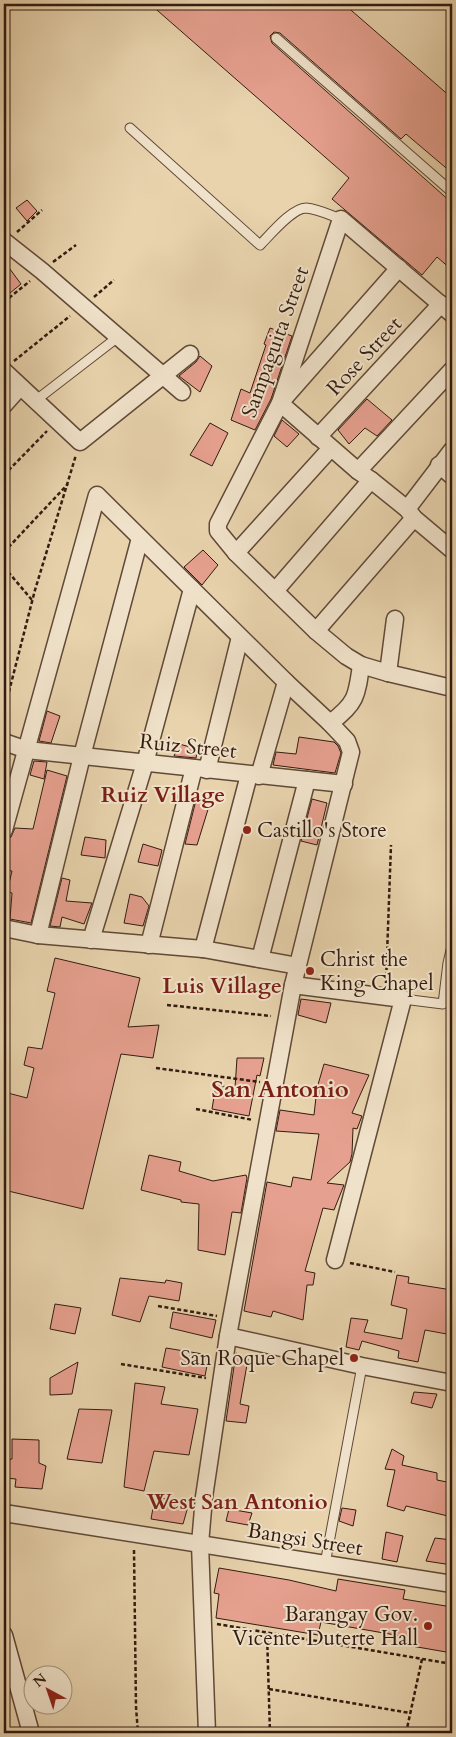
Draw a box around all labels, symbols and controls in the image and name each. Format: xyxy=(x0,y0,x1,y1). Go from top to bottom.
street label: Sampaguita Street xyxy=(235,262,316,422)
street label: Rose Street xyxy=(320,310,409,402)
street label: Ruiz Street xyxy=(138,727,238,766)
district label: Ruiz Village xyxy=(101,780,225,810)
place label: Castillo's Store xyxy=(257,816,387,845)
marker: Castillo's Store xyxy=(241,824,253,836)
place label: Christ the King Chapel xyxy=(320,945,434,998)
marker: Christ the King Chapel xyxy=(304,965,316,977)
district label: Luis Village xyxy=(162,971,282,1001)
district label: San Antonio xyxy=(211,1073,349,1106)
place label: San Roque Chapel xyxy=(180,1344,344,1373)
marker: San Roque Chapel xyxy=(348,1352,360,1364)
district label: West San Antonio xyxy=(145,1487,328,1517)
street label: Bangsi Street xyxy=(245,1516,365,1563)
place label: Barangay Gov. Vicente Duterte Hall xyxy=(232,1600,418,1653)
marker: Barangay Gov. Vicente Duterte Hall xyxy=(422,1620,434,1632)
north arrow xyxy=(22,1664,72,1714)
text: N xyxy=(29,1669,51,1692)

